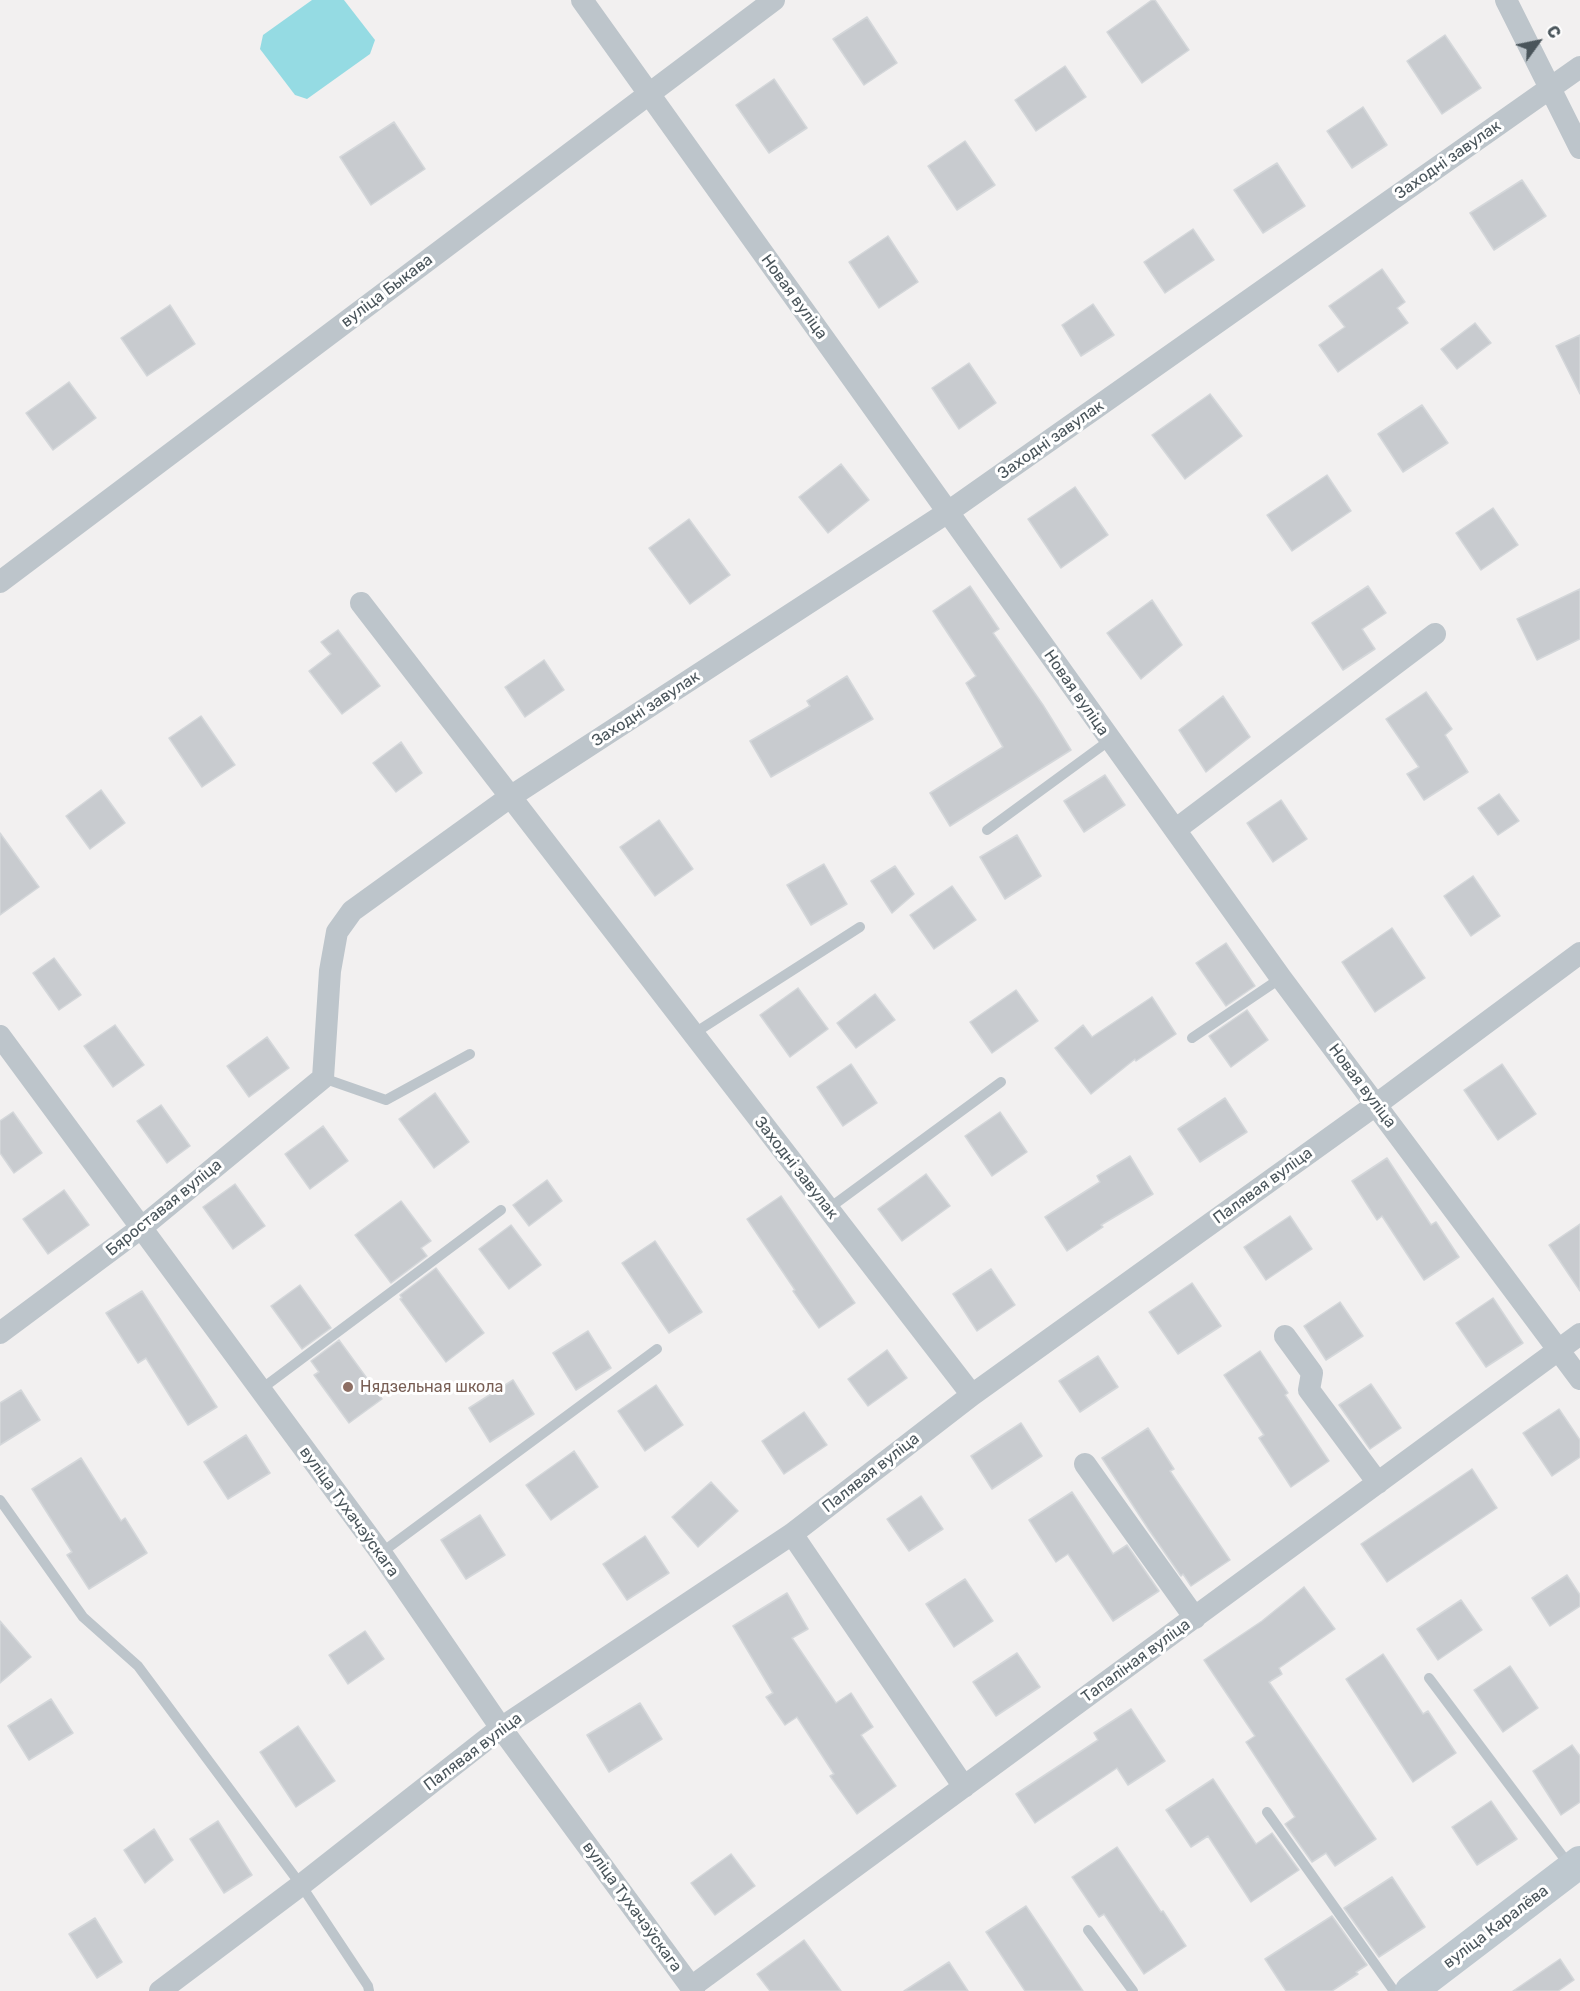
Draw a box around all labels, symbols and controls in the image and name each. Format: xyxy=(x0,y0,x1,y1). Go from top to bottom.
north arrow xyxy=(1508,12,1568,72)
text: С xyxy=(1542,22,1565,42)
street label: Заходні завулак xyxy=(1391,116,1505,204)
street label: вуліца Быкава xyxy=(337,250,437,332)
street label: Новая вуліца xyxy=(757,251,831,343)
street label: Заходні завулак xyxy=(994,396,1108,484)
street label: Новая вуліца xyxy=(1039,646,1113,740)
street label: Заходні завулак xyxy=(588,667,704,751)
street label: Новая вуліца xyxy=(1324,1040,1400,1132)
street label: Заходні завулак xyxy=(750,1113,842,1223)
street label: Палявая вуліца xyxy=(1210,1144,1316,1228)
street label: Бяроставая вуліца xyxy=(102,1156,226,1260)
place label: Нядзельная школа xyxy=(360,1377,503,1397)
marker: Нядзельная школа xyxy=(341,1380,355,1394)
street label: Палявая вуліца xyxy=(819,1429,923,1517)
street label: вуліца Тухачэўскага xyxy=(295,1443,403,1581)
street label: Тапаліная вуліца xyxy=(1078,1615,1194,1707)
street label: Палявая вуліца xyxy=(420,1709,526,1795)
street label: вуліца Тухачэўскага xyxy=(578,1838,686,1976)
street label: вуліца Каралёва xyxy=(1440,1881,1552,1973)

